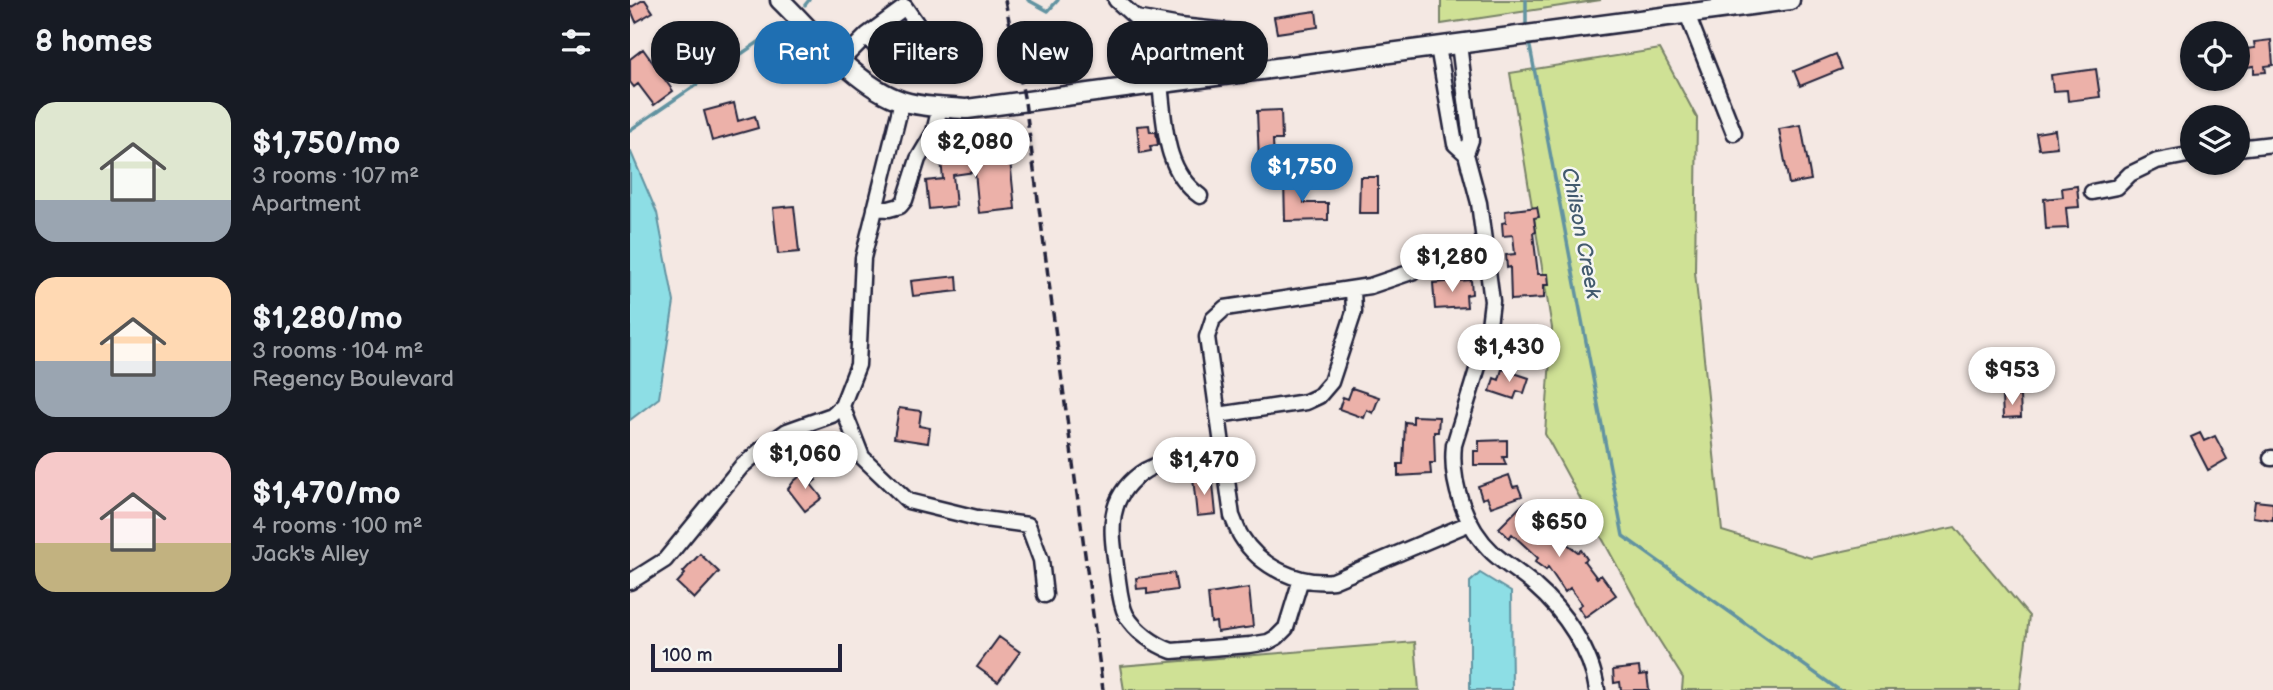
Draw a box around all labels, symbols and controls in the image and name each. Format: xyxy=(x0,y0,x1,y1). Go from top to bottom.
chip: Buy xyxy=(651,21,740,84)
chip: Rent xyxy=(754,21,854,84)
chip: Filters xyxy=(868,21,983,84)
chip: New xyxy=(997,21,1093,84)
chip: Apartment xyxy=(1107,21,1268,84)
map controls xyxy=(2180,21,2250,175)
button: locate xyxy=(2180,21,2250,91)
icon: filters xyxy=(557,23,595,61)
text: 8 homes xyxy=(35,24,152,60)
button: layers xyxy=(2180,105,2250,175)
pin: $2,080 xyxy=(918,120,1032,179)
text: $1,750/mo xyxy=(252,126,400,162)
text: $2,080 xyxy=(937,128,1013,156)
icon: home xyxy=(91,130,175,214)
pin: $1,750 xyxy=(1245,144,1359,204)
text: $1,750 xyxy=(1267,153,1337,181)
text: 3 rooms · 107 m² xyxy=(252,162,419,190)
water label: Chilson Creek xyxy=(1556,165,1606,301)
text: Apartment xyxy=(252,190,361,218)
pin: $1,280 xyxy=(1395,234,1509,294)
text: $1,280 xyxy=(1416,243,1488,271)
text: $1,280/mo xyxy=(252,301,402,337)
icon: home xyxy=(91,305,175,389)
pin: $1,430 xyxy=(1452,324,1566,384)
text: $1,430 xyxy=(1473,333,1545,361)
text: 3 rooms · 104 m² xyxy=(252,337,423,365)
pin: $953 xyxy=(1971,348,2053,407)
text: $953 xyxy=(1984,356,2040,384)
text: Regency Boulevard xyxy=(252,365,454,393)
pin: $1,060 xyxy=(748,432,862,491)
pin: $1,470 xyxy=(1147,438,1261,497)
text: $1,060 xyxy=(769,440,841,468)
text: $1,470 xyxy=(1169,446,1239,474)
text: $1,470/mo xyxy=(252,476,401,512)
icon: home xyxy=(91,480,175,564)
pin: $650 xyxy=(1518,500,1600,559)
text: $650 xyxy=(1531,508,1587,536)
text: 4 rooms · 100 m² xyxy=(252,512,423,540)
text: Jack's Alley xyxy=(252,540,369,568)
scale bar xyxy=(651,641,842,673)
text: 100 m xyxy=(662,644,713,667)

